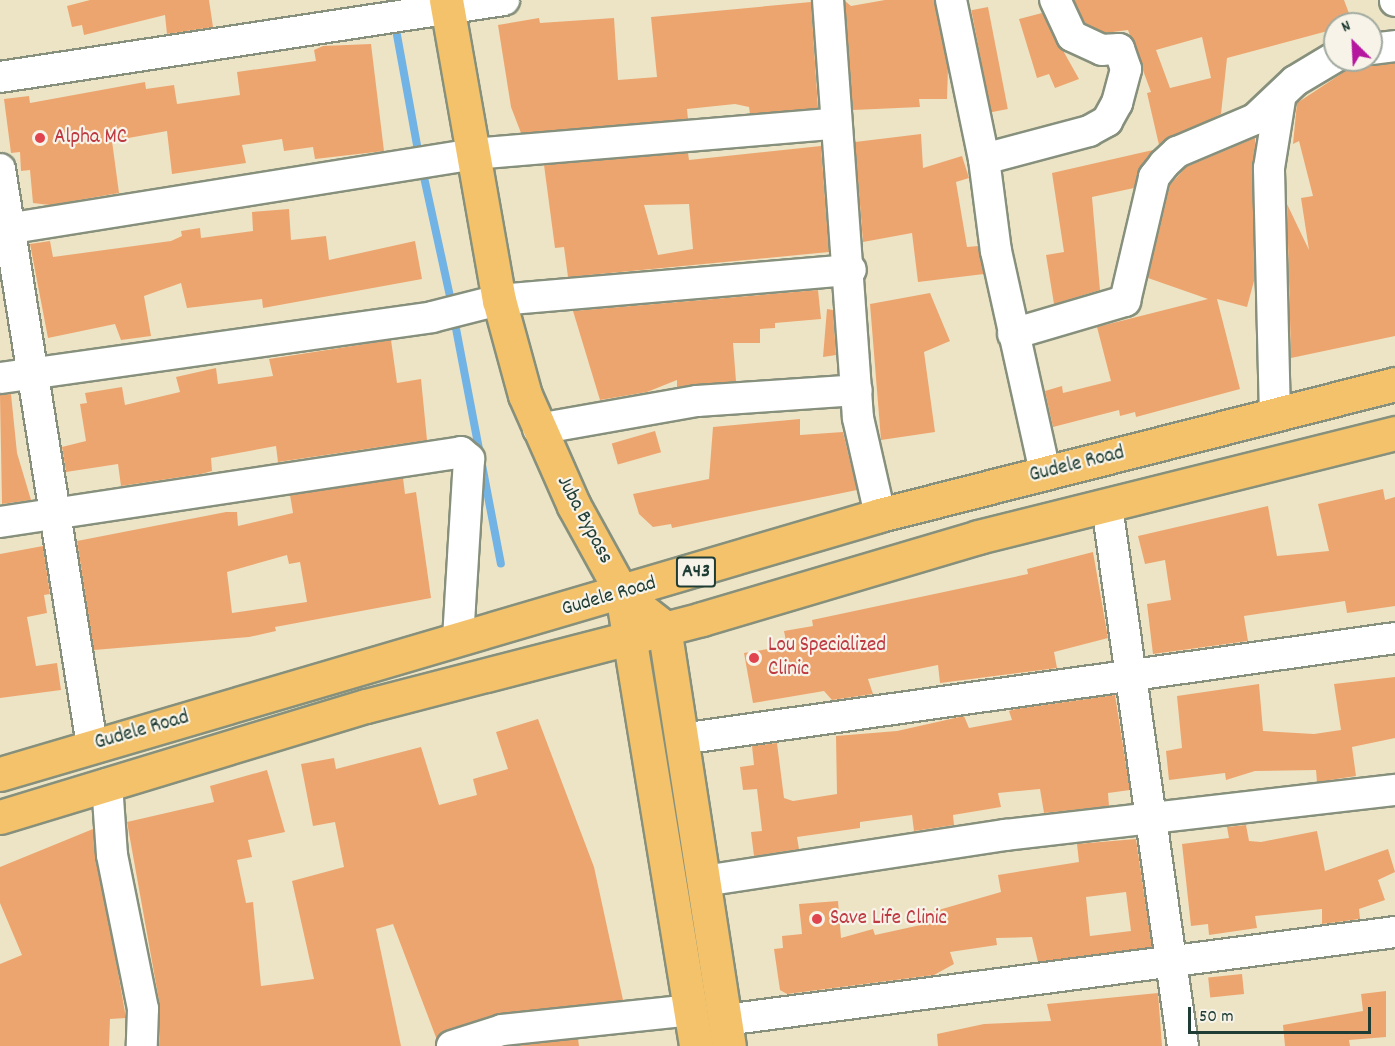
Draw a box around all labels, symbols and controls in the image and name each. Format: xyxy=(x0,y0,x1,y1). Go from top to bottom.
north arrow xyxy=(1323,12,1383,72)
text: N xyxy=(1338,15,1355,39)
place label: Alpha MC xyxy=(54,125,127,151)
marker: Alpha MC xyxy=(31,129,49,147)
street label: Gudele Road xyxy=(1027,441,1127,489)
street label: Juba Bypass xyxy=(550,472,618,568)
road number: A43 xyxy=(675,555,717,589)
street label: Gudele Road xyxy=(559,572,659,622)
place label: Lou Specialized Clinic xyxy=(768,633,886,683)
marker: Lou Specialized Clinic xyxy=(745,649,763,667)
street label: Gudele Road xyxy=(92,706,192,756)
place label: Save Life Clinic xyxy=(830,906,947,932)
marker: Save Life Clinic xyxy=(808,910,826,928)
scale bar xyxy=(1191,995,1374,1033)
text: 50 m xyxy=(1199,1005,1234,1030)

